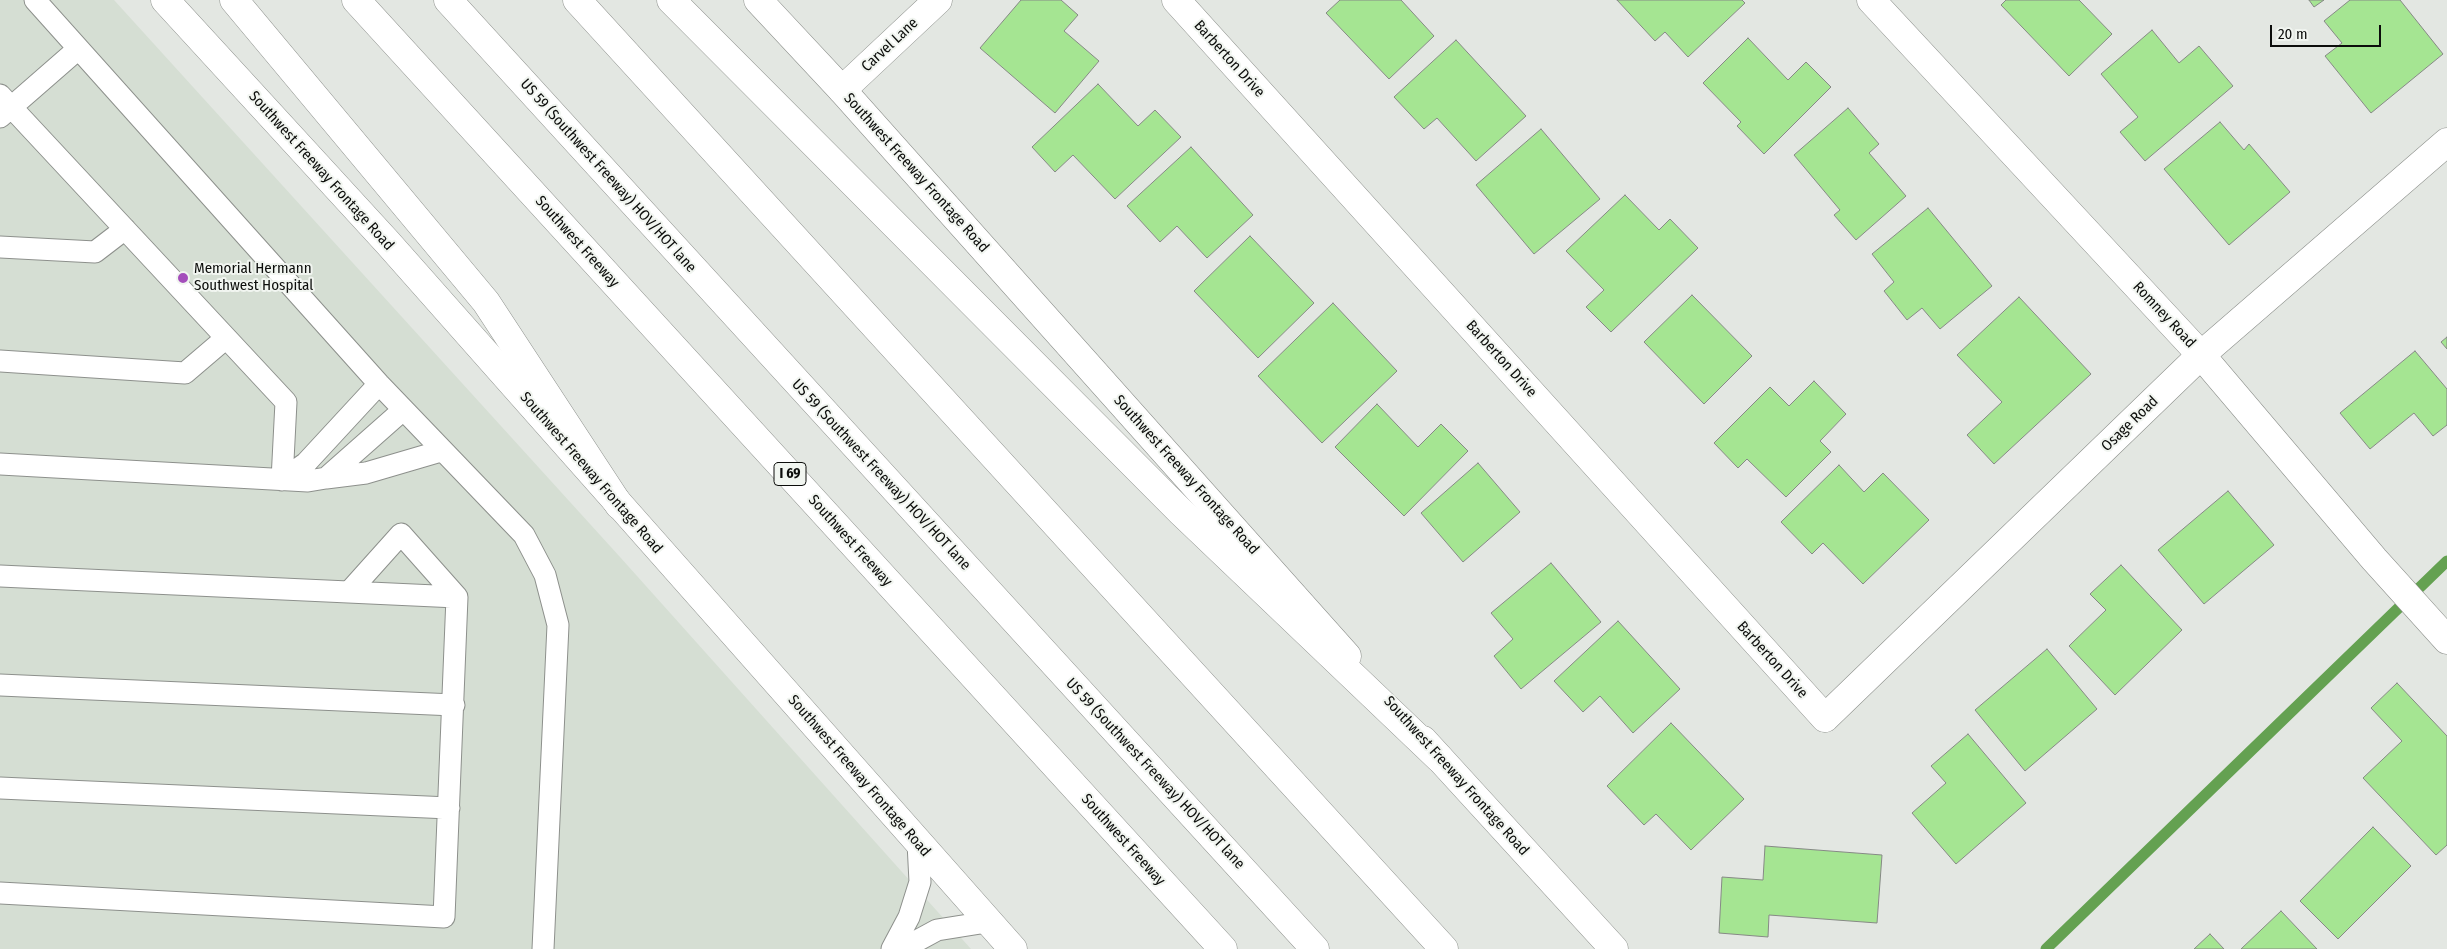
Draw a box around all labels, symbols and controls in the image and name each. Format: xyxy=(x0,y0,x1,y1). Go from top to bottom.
street label: Carvel Lane xyxy=(858,14,922,76)
scale bar xyxy=(2272,15,2383,47)
street label: Barberton Drive xyxy=(1190,17,1268,101)
text: 20 m xyxy=(2278,25,2308,43)
street label: US 59 (Southwest Freeway) HOV/HOT lane xyxy=(516,75,700,277)
street label: Southwest Freeway Frontage Road xyxy=(245,88,397,254)
street label: Southwest Freeway Frontage Road xyxy=(840,90,992,256)
street label: Southwest Freeway xyxy=(531,192,623,292)
place label: Memorial Hermann Southwest Hospital xyxy=(194,260,313,295)
marker: Memorial Hermann Southwest Hospital xyxy=(176,271,190,285)
street label: Romney Road xyxy=(2129,278,2199,352)
street label: Barberton Drive xyxy=(1462,317,1540,401)
street label: US 59 (Southwest Freeway) HOV/HOT lane xyxy=(788,376,974,574)
street label: Southwest Freeway Frontage Road xyxy=(516,389,666,557)
street label: Southwest Freeway Frontage Road xyxy=(1110,392,1262,558)
street label: Osage Road xyxy=(2098,393,2162,455)
road number: I 69 xyxy=(774,462,806,486)
street label: Southwest Freeway xyxy=(804,491,896,591)
street label: Barberton Drive xyxy=(1733,618,1811,702)
street label: US 59 (Southwest Freeway) HOV/HOT lane xyxy=(1062,675,1248,873)
street label: Southwest Freeway Frontage Road xyxy=(784,692,934,860)
street label: Southwest Freeway Frontage Road xyxy=(1380,693,1532,859)
street label: Southwest Freeway xyxy=(1077,790,1169,890)

